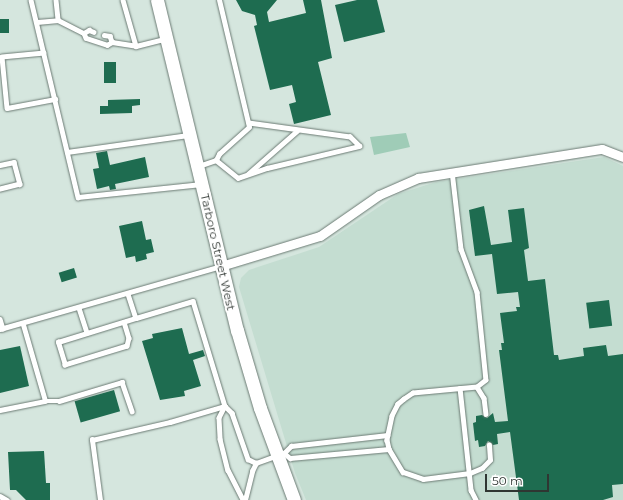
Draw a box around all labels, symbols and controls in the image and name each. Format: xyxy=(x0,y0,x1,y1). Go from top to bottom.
street label: Tarboro Street West xyxy=(198,192,238,312)
scale bar xyxy=(487,466,551,492)
text: 50 m xyxy=(492,473,523,488)

